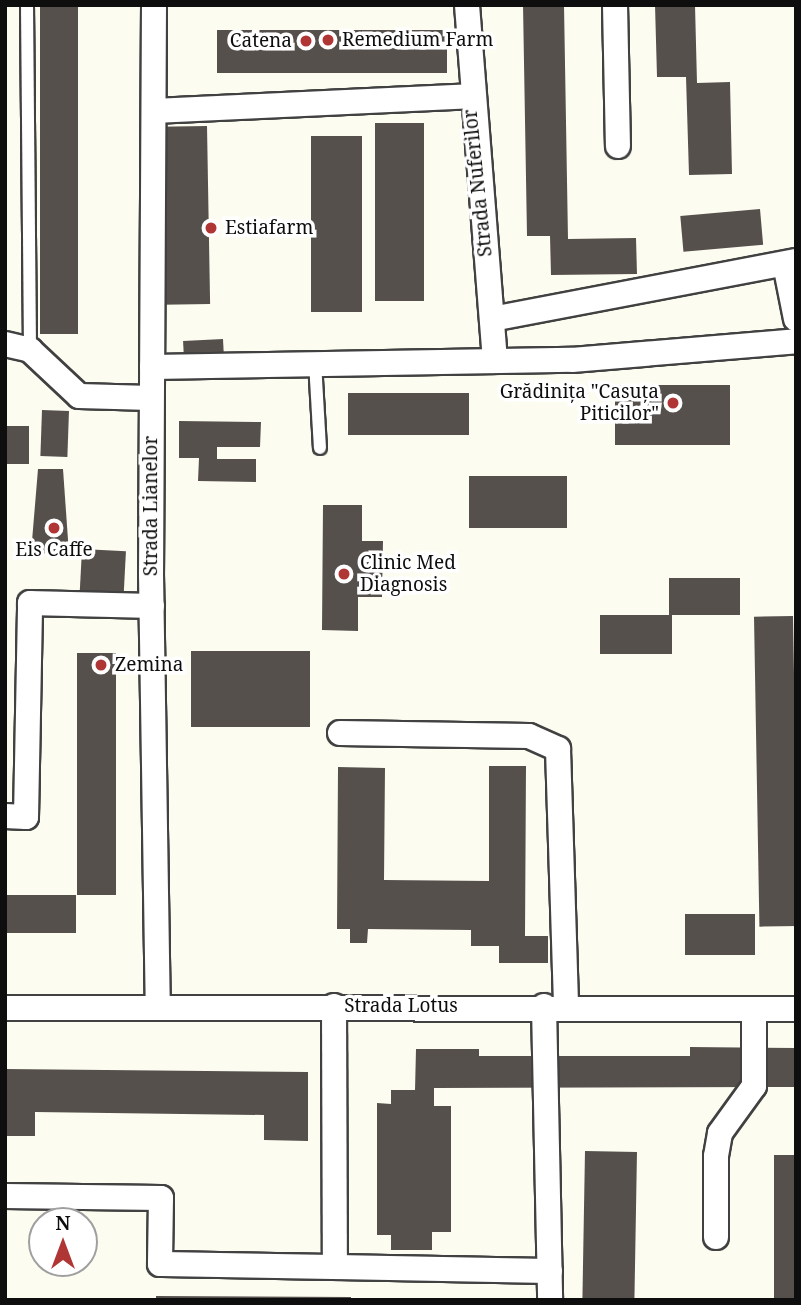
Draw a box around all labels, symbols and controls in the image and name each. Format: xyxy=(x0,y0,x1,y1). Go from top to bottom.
place label: Remedium Farm xyxy=(342,29,494,51)
place label: Catena xyxy=(230,30,292,52)
marker: Remedium Farm xyxy=(320,32,336,48)
marker: Catena xyxy=(298,33,314,49)
street label: Strada Nuferilor xyxy=(459,108,497,258)
place label: Estiafarm xyxy=(225,217,313,239)
marker: Estiafarm xyxy=(203,220,219,236)
place label: Grădinița "Casuța Piticilor" xyxy=(500,381,659,425)
marker: Grădinița "Casuța Piticilor" xyxy=(665,395,681,411)
street label: Strada Lianelor xyxy=(140,436,162,576)
marker: Eis Caffe xyxy=(46,520,62,536)
place label: Eis Caffe xyxy=(15,539,93,561)
place label: Clinic Med Diagnosis xyxy=(360,552,456,596)
marker: Clinic Med Diagnosis xyxy=(334,564,354,584)
place label: Zemina xyxy=(115,654,183,676)
marker: Zemina xyxy=(93,657,109,673)
street label: Strada Lotus xyxy=(344,995,458,1017)
north arrow xyxy=(28,1207,98,1277)
text: N xyxy=(56,1210,70,1236)

